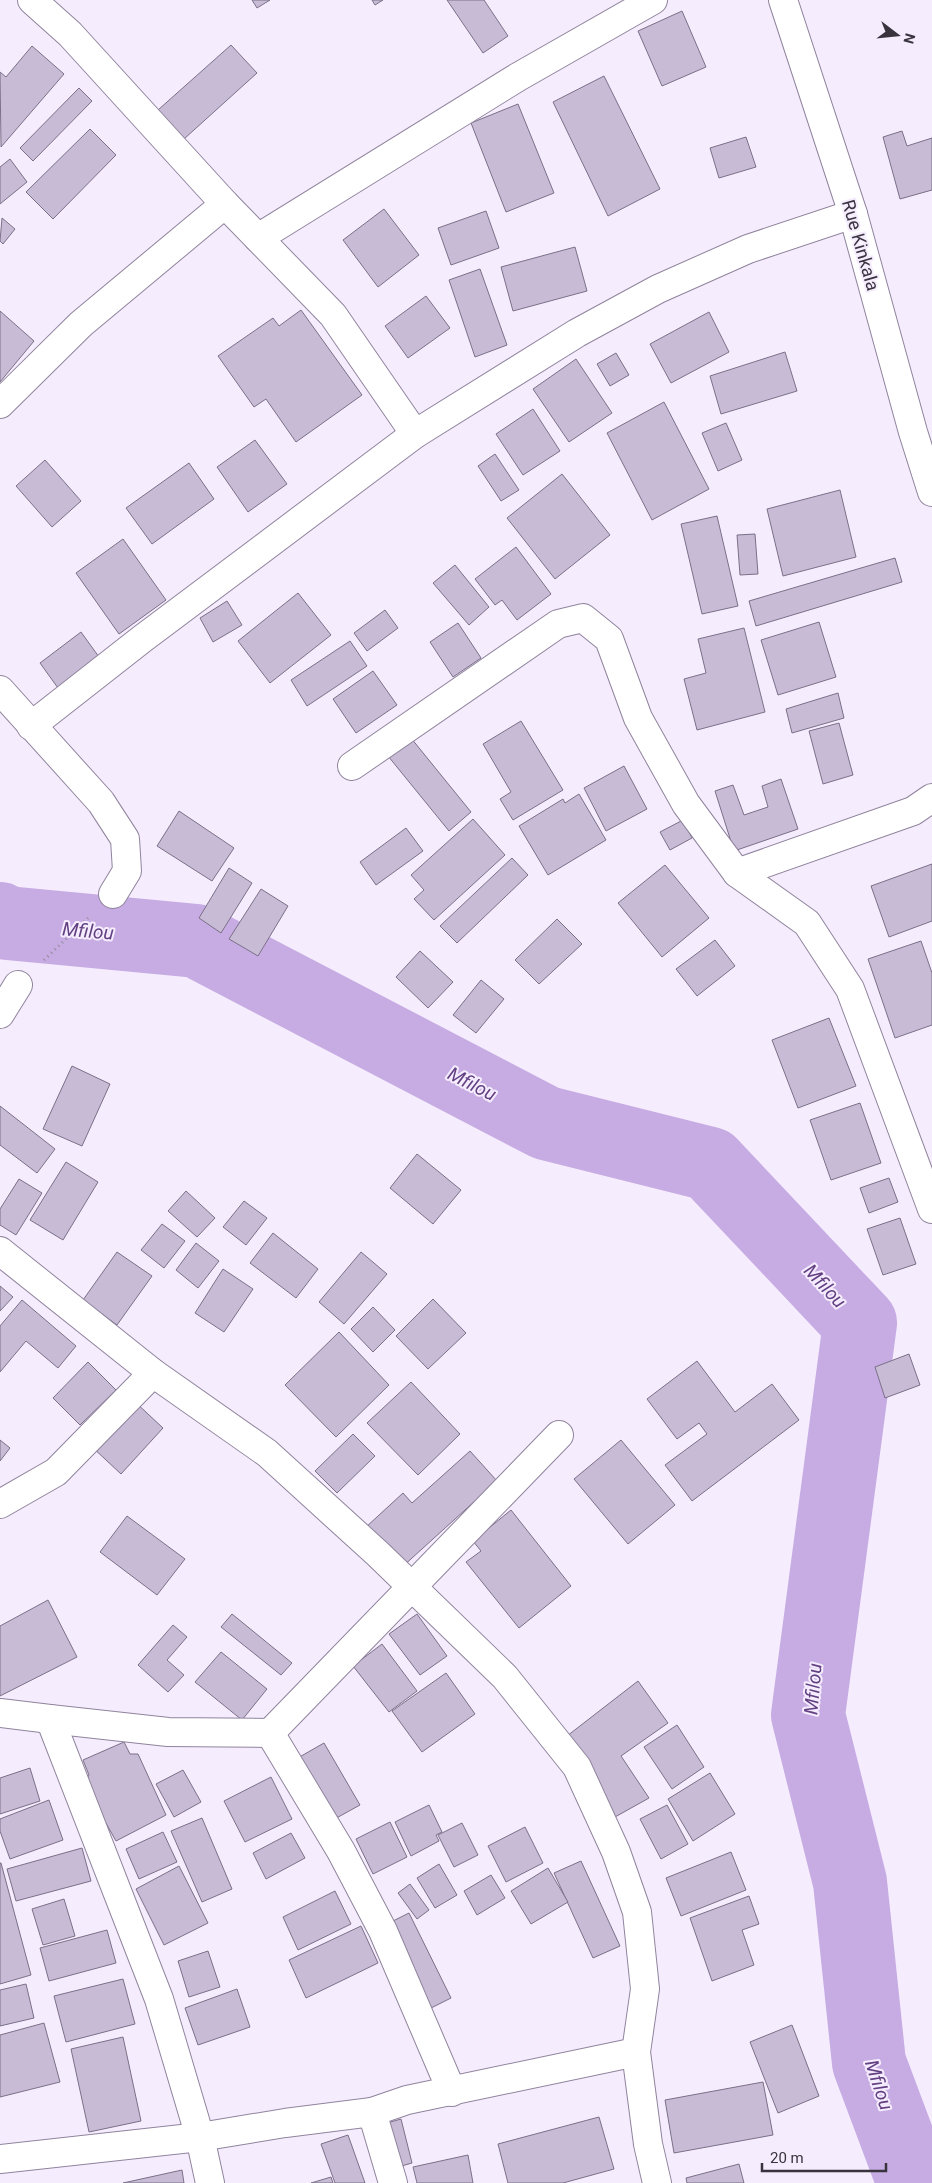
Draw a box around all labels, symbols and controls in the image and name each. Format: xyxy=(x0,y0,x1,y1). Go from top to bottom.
north arrow xyxy=(872,10,922,60)
text: N xyxy=(900,32,919,46)
street label: Rue Kinkala xyxy=(838,197,884,293)
water label: Mfilou xyxy=(61,917,115,945)
water label: Mfilou xyxy=(444,1062,500,1106)
water label: Mfilou xyxy=(799,1259,851,1313)
water label: Mfilou xyxy=(799,1662,827,1716)
water label: Mfilou xyxy=(860,2057,898,2113)
scale bar xyxy=(762,2140,886,2172)
text: 20 m xyxy=(770,2149,804,2167)

